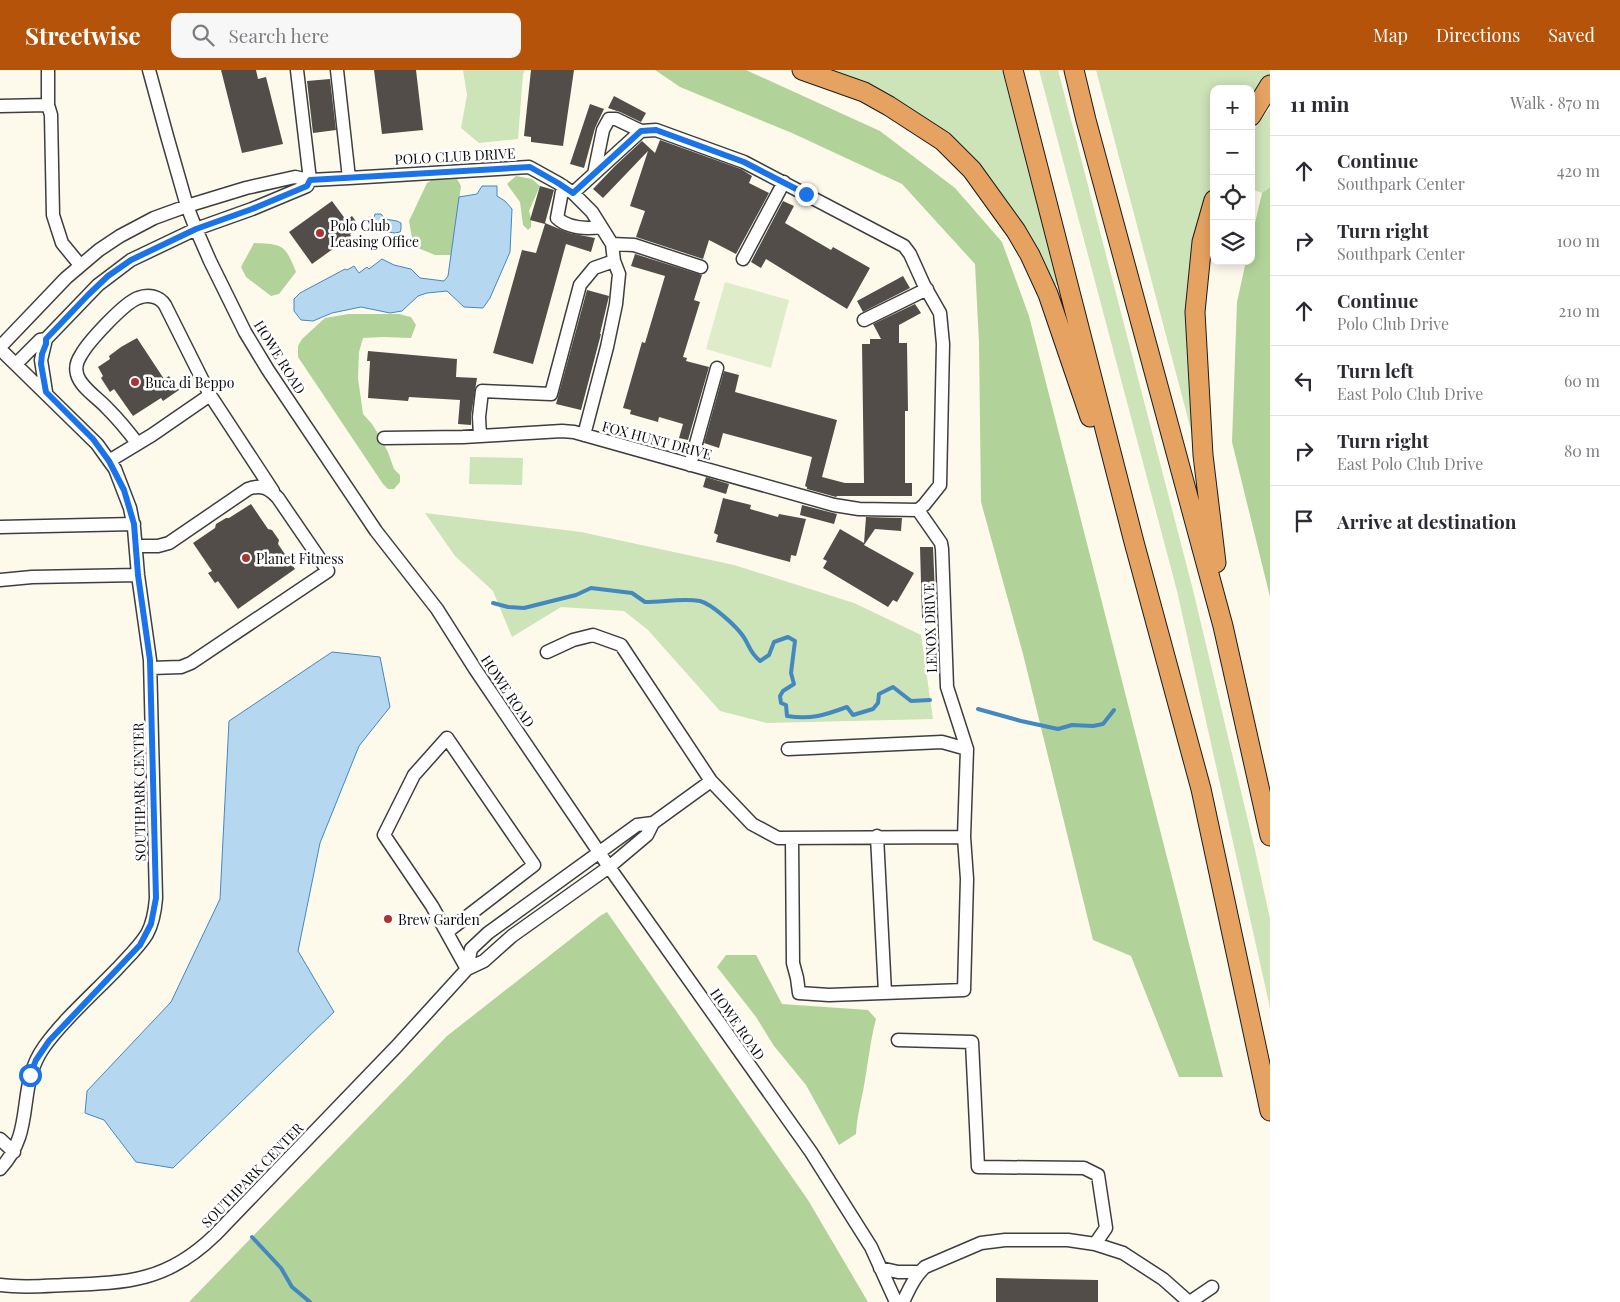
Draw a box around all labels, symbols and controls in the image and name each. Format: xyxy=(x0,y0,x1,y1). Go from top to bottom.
search box xyxy=(171,13,521,58)
text: Streetwise xyxy=(25,19,141,51)
icon: search xyxy=(189,21,217,49)
text: Search here xyxy=(229,22,329,48)
text: Map xyxy=(1373,23,1408,47)
text: Directions xyxy=(1436,23,1520,47)
text: Saved xyxy=(1548,23,1595,47)
map controls xyxy=(1210,85,1255,265)
button: + xyxy=(1210,85,1255,130)
text: 11 min xyxy=(1290,89,1350,117)
text: Walk · 870 m xyxy=(1510,92,1600,113)
button: − xyxy=(1210,130,1255,175)
street label: POLO CLUB DRIVE xyxy=(394,143,516,169)
text: Continue xyxy=(1337,147,1418,173)
icon: ahead xyxy=(1290,157,1318,185)
text: 420 m xyxy=(1557,160,1600,181)
text: Southpark Center xyxy=(1337,173,1465,194)
button: locate xyxy=(1210,175,1255,220)
route end xyxy=(795,183,818,206)
place label: Polo Club Leasing Office xyxy=(330,216,419,251)
text: Turn right xyxy=(1337,217,1429,243)
button: layers xyxy=(1210,220,1255,265)
marker: Polo Club Leasing Office xyxy=(314,227,326,239)
icon: right xyxy=(1290,227,1318,255)
text: 100 m xyxy=(1557,230,1600,251)
text: Southpark Center xyxy=(1337,243,1465,264)
text: Continue xyxy=(1337,287,1418,313)
icon: ahead xyxy=(1290,297,1318,325)
text: 210 m xyxy=(1559,300,1600,321)
text: Polo Club Drive xyxy=(1337,313,1449,334)
street label: HOWE ROAD xyxy=(250,317,310,397)
text: Turn left xyxy=(1337,357,1414,383)
icon: left xyxy=(1290,367,1318,395)
text: 60 m xyxy=(1564,370,1600,391)
place label: Buca di Beppo xyxy=(145,373,235,392)
marker: Buca di Beppo xyxy=(129,376,141,388)
text: East Polo Club Drive xyxy=(1337,383,1483,404)
street label: FOX HUNT DRIVE xyxy=(600,416,714,464)
text: Turn right xyxy=(1337,427,1429,453)
icon: right xyxy=(1290,437,1318,465)
text: 80 m xyxy=(1564,440,1600,461)
text: East Polo Club Drive xyxy=(1337,453,1483,474)
icon: arrive xyxy=(1290,507,1318,535)
text: Arrive at destination xyxy=(1337,508,1517,534)
place label: Planet Fitness xyxy=(256,549,344,568)
marker: Planet Fitness xyxy=(240,552,252,564)
street label: LENOX DRIVE xyxy=(919,583,941,673)
street label: HOWE ROAD xyxy=(477,651,539,731)
street label: SOUTHPARK CENTER xyxy=(128,721,150,862)
place label: Brew Garden xyxy=(398,910,480,929)
marker: Brew Garden xyxy=(382,913,394,925)
street label: HOWE ROAD xyxy=(706,984,770,1064)
route start xyxy=(19,1064,42,1087)
street label: SOUTHPARK CENTER xyxy=(197,1118,308,1232)

